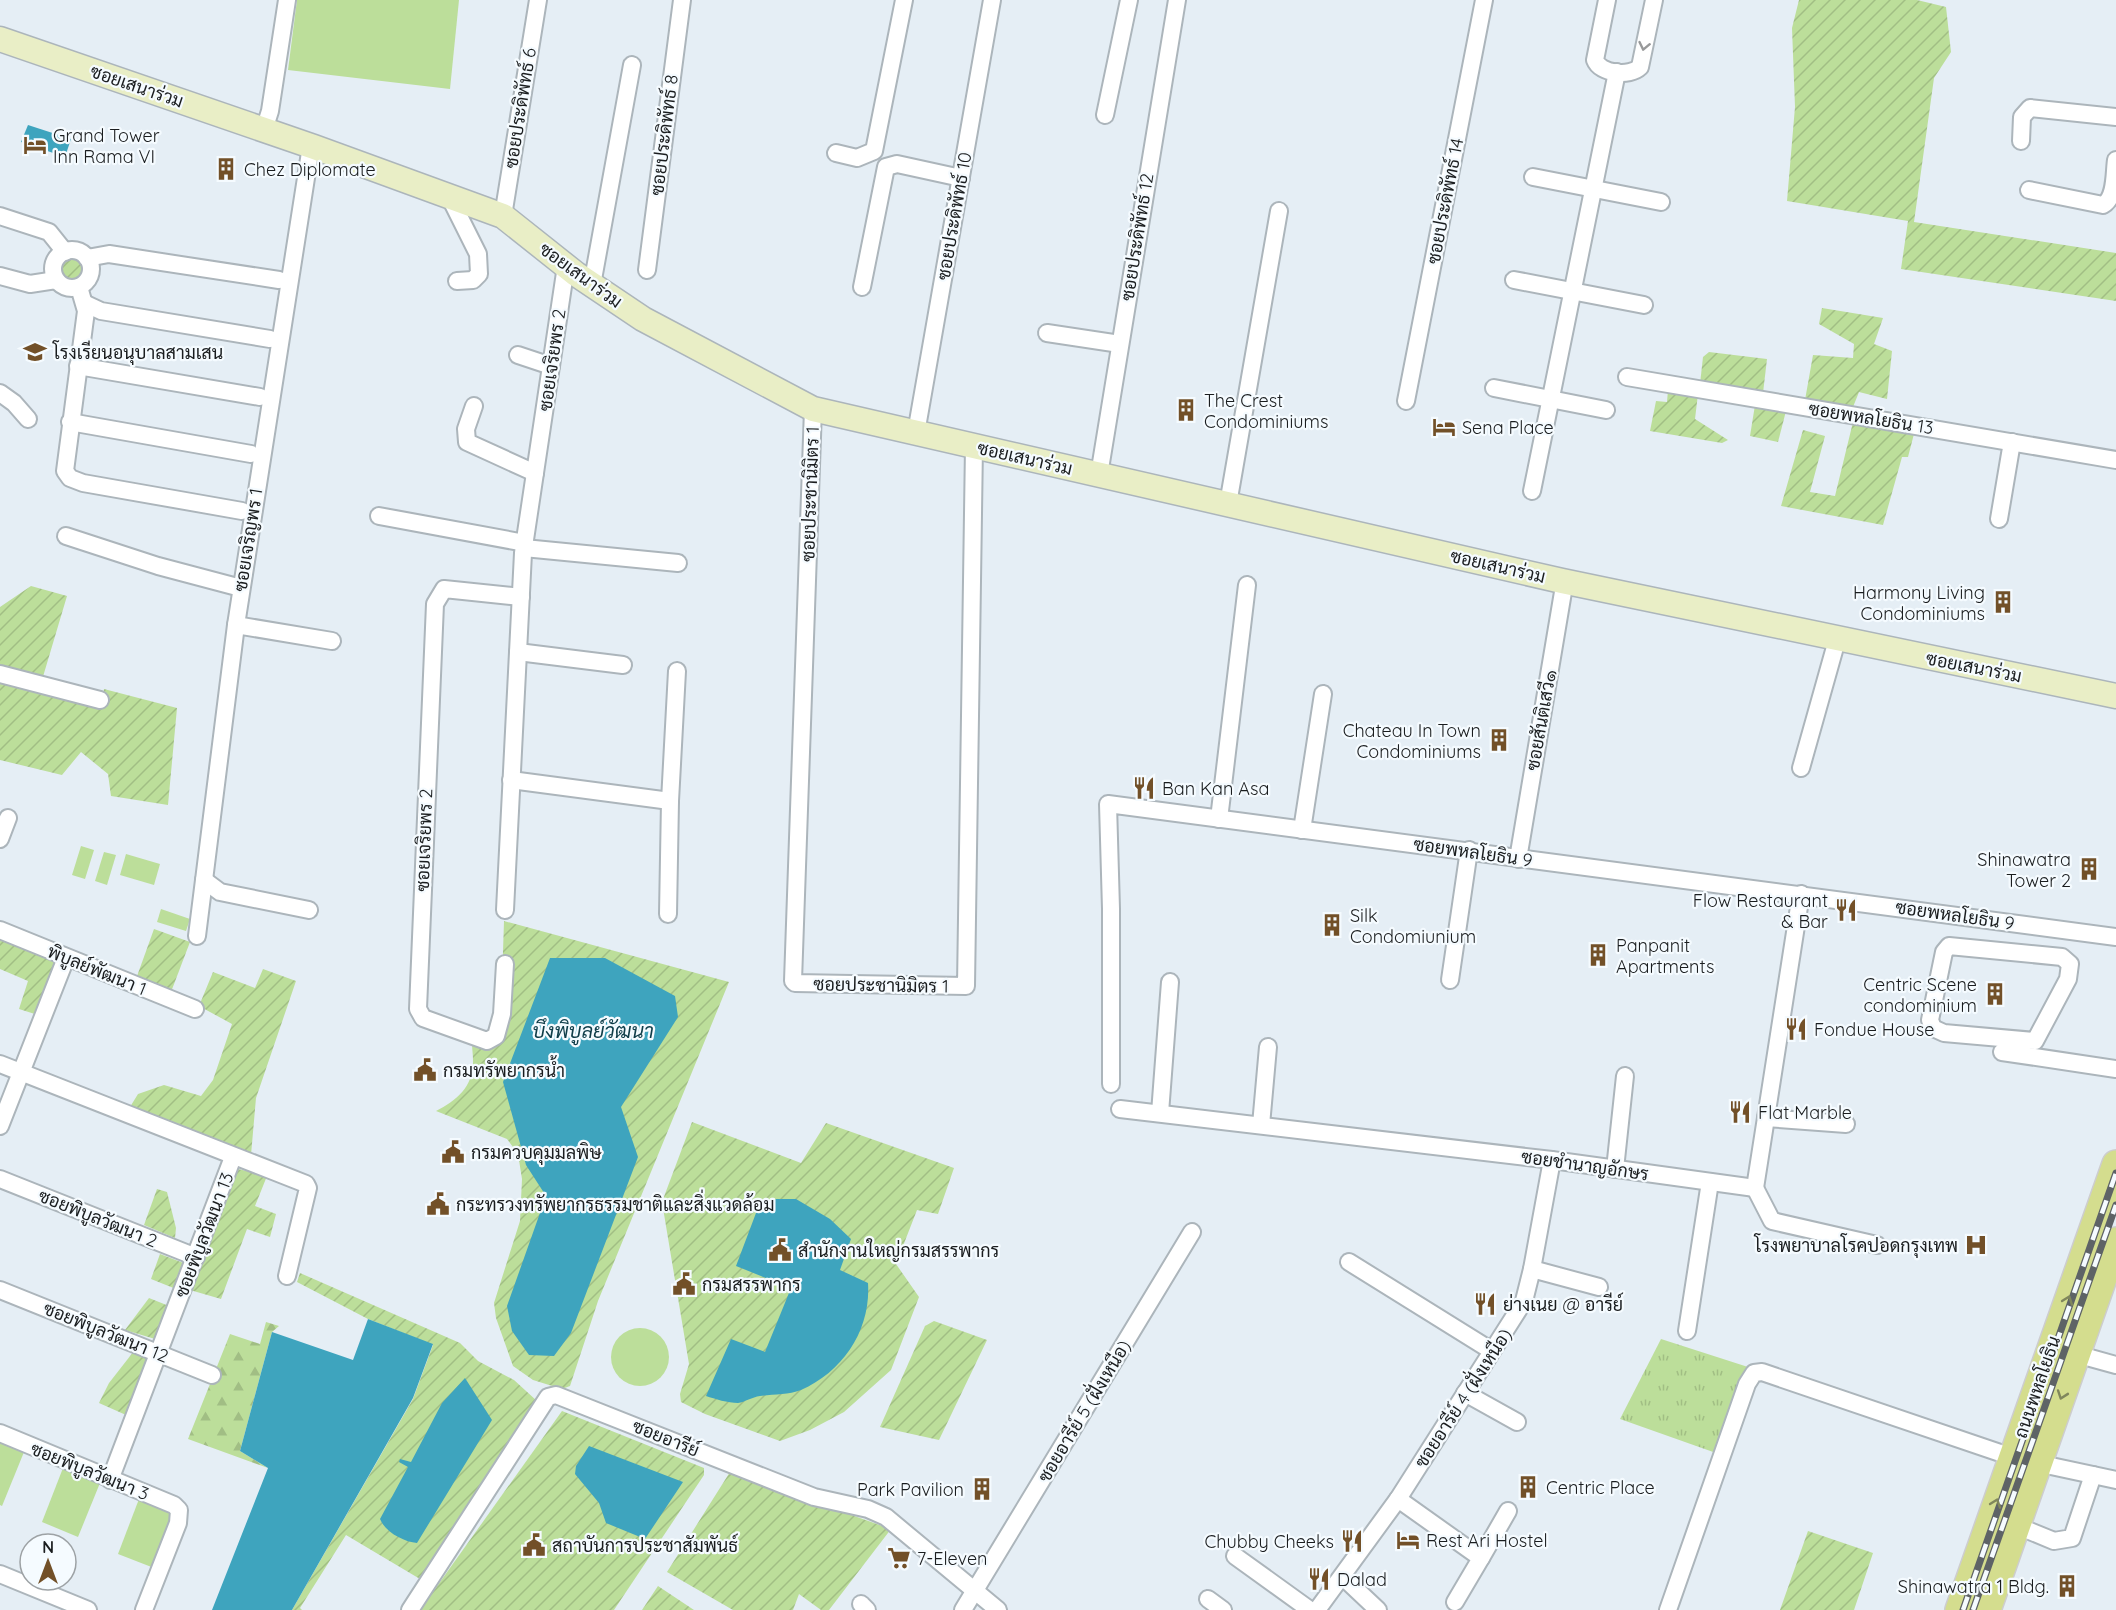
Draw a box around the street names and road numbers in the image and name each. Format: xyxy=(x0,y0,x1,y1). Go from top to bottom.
street label: ซอยประดิพัทธ์ 6 xyxy=(498,46,541,170)
street label: ซอยเสนาร่วม xyxy=(87,59,187,113)
street label: ซอยประดิพัทธ์ 8 xyxy=(644,73,683,197)
street label: ซอยประดิพัทธ์ 14 xyxy=(1421,136,1469,266)
street label: ซอยประดิพัทธ์ 10 xyxy=(930,150,977,282)
street label: ซอยประดิพัทธ์ 12 xyxy=(1115,171,1158,302)
street label: ซอยเสนาร่วม xyxy=(535,237,627,313)
street label: ซอยเจริยพร 2 xyxy=(533,307,571,413)
street label: ซอยพหลโยธิน 13 xyxy=(1807,396,1935,439)
street label: ซอยประชานิมิตร 1 xyxy=(796,426,824,562)
street label: ซอยเสนาร่วม xyxy=(975,436,1075,480)
street label: ซอยเจริญพร 1 xyxy=(228,487,268,593)
street label: ซอยเสนาร่วม xyxy=(1448,544,1548,588)
street label: ซอยเสนาร่วม xyxy=(1924,646,2024,688)
street label: ซอยสันติเสวี๑ xyxy=(1520,668,1561,772)
street label: ซอยเจริยพร 2 xyxy=(411,788,437,892)
street label: ซอยพหลโยธิน 9 xyxy=(1412,831,1534,872)
street label: ซอยพหลโยธิน 9 xyxy=(1894,894,2016,935)
street label: พิบูลย์พัฒนา 1 xyxy=(43,939,150,1002)
street label: ซอยประชานิมิตร 1 xyxy=(813,972,949,998)
street label: ซอยชำนาญอักษร xyxy=(1520,1145,1651,1185)
street label: ซอยพิบูลวัฒนา 13 xyxy=(170,1169,240,1302)
street label: ซอยพิบูลวัฒนา 2 xyxy=(34,1184,161,1254)
street label: ซอยพิบูลวัฒนา 12 xyxy=(39,1296,172,1369)
street label: ซอยอารีย์ 4 (ฝั่งเหนือ) xyxy=(1407,1322,1517,1472)
street label: ถนนพหลโยธิน xyxy=(2008,1333,2065,1441)
street label: ซอยอารีย์ 5 (ฝั่งเหนือ) xyxy=(1030,1334,1136,1486)
street label: ซอยอารีย์ xyxy=(629,1413,703,1462)
street label: ซอยพิบูลวัฒนา 3 xyxy=(27,1437,153,1507)

